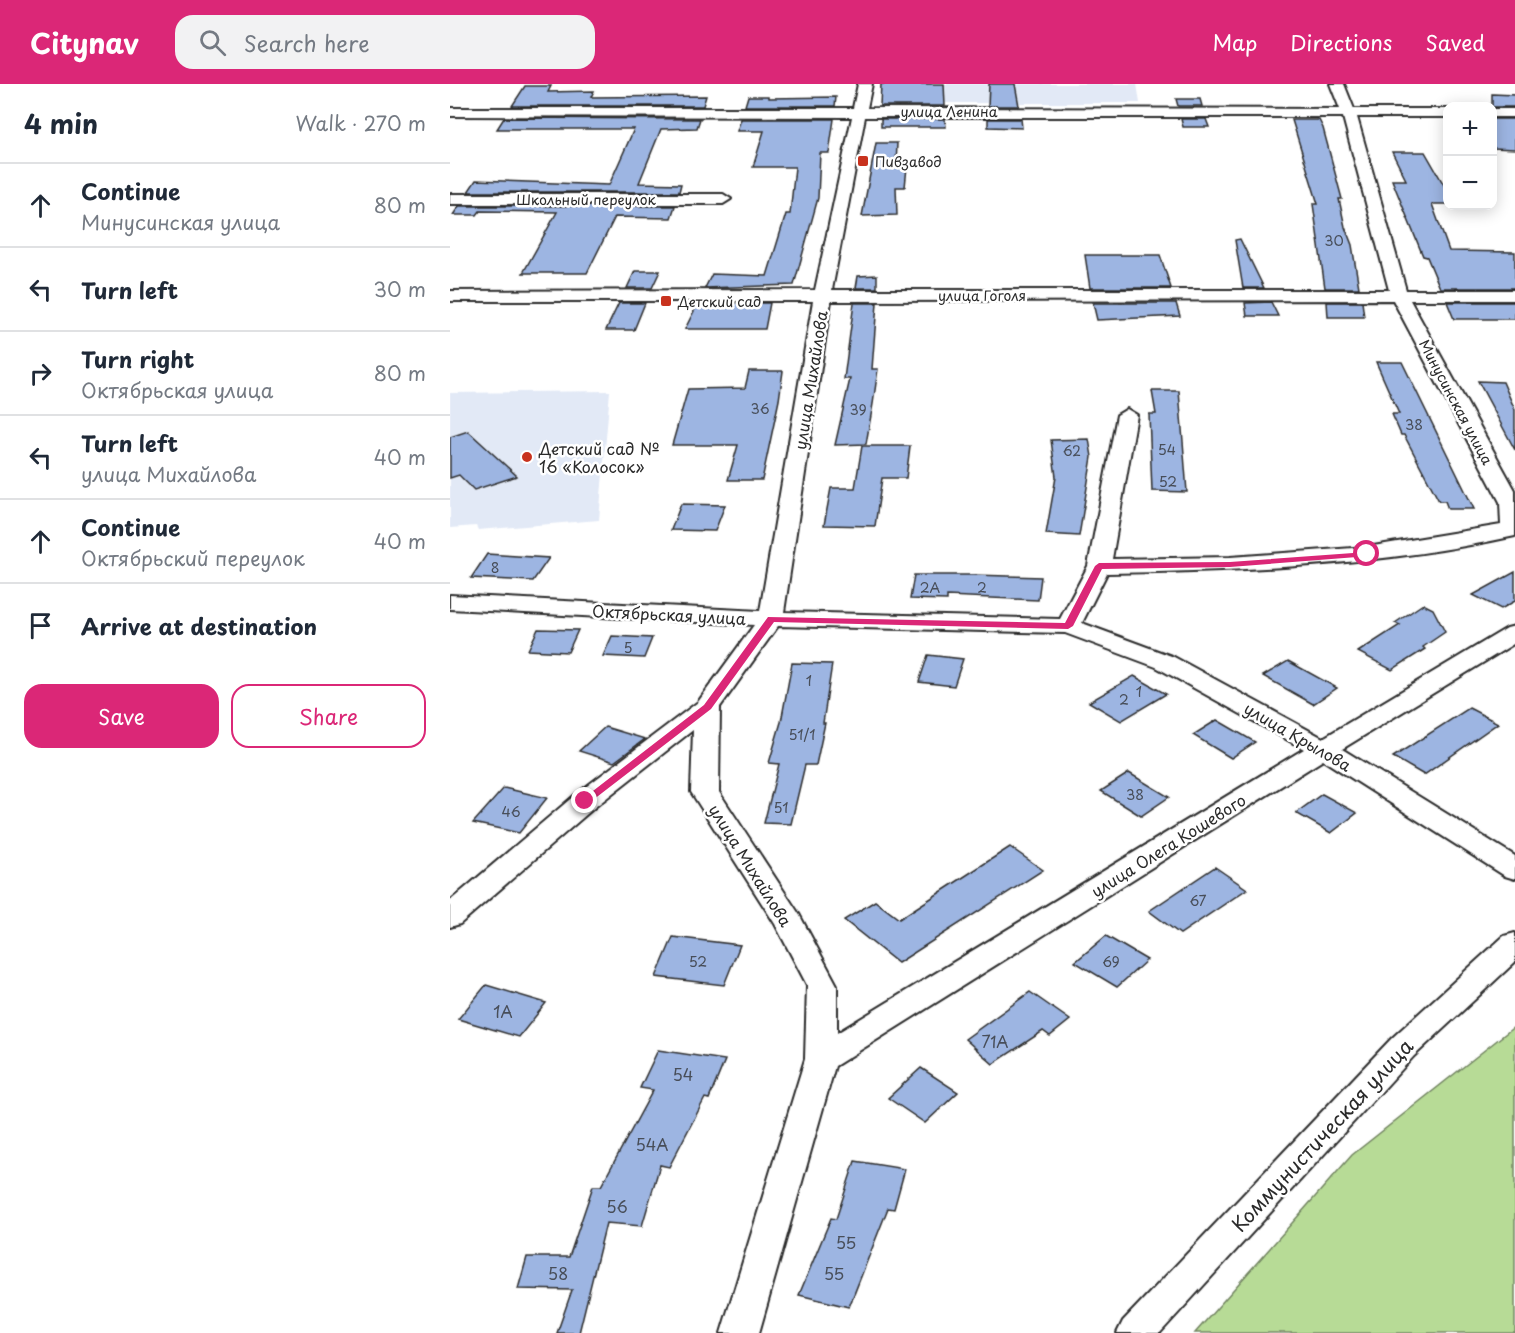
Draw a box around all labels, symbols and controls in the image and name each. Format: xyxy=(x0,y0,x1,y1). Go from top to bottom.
search box xyxy=(175,15,595,69)
text: Citynav xyxy=(30,21,139,64)
icon: search xyxy=(196,26,229,59)
text: Search here xyxy=(244,26,370,59)
text: Map xyxy=(1212,26,1257,58)
text: Directions xyxy=(1290,26,1392,58)
text: Saved xyxy=(1425,26,1485,58)
street label: улица Ленина xyxy=(900,101,998,122)
map controls xyxy=(1443,102,1497,210)
button: + xyxy=(1443,102,1497,156)
text: 4 min xyxy=(24,104,98,143)
text: Walk · 270 m xyxy=(295,108,426,138)
place label: Пивзавод xyxy=(875,151,942,172)
marker: Пивзавод xyxy=(856,154,870,168)
button: − xyxy=(1443,156,1497,210)
text: Continue xyxy=(81,174,180,207)
icon: ahead xyxy=(24,189,57,222)
street label: Школьный переулок xyxy=(516,189,656,210)
text: 80 m xyxy=(374,190,426,220)
text: Минусинская улица xyxy=(81,207,280,237)
house number: 30 xyxy=(1324,230,1344,251)
icon: left xyxy=(24,273,57,306)
text: Turn left xyxy=(81,273,178,306)
text: 30 m xyxy=(373,274,426,304)
street label: улица Гоголя xyxy=(938,285,1026,306)
place label: Детский сад xyxy=(677,291,761,312)
marker: Детский сад xyxy=(659,294,673,308)
street label: улица Михайлова xyxy=(787,309,833,451)
street label: Минусинская улица xyxy=(1414,336,1498,469)
text: Turn right xyxy=(81,342,194,375)
icon: right xyxy=(24,357,57,390)
text: 80 m xyxy=(374,358,426,388)
text: Октябрьская улица xyxy=(81,375,273,405)
house number: 36 xyxy=(750,398,770,419)
house number: 39 xyxy=(849,399,867,420)
house number: 38 xyxy=(1405,414,1423,435)
text: Turn left xyxy=(81,426,178,459)
place label: Детский сад № 16 «Колосок» xyxy=(538,436,660,478)
house number: 54 xyxy=(1158,439,1176,460)
house number: 62 xyxy=(1063,440,1081,461)
icon: left xyxy=(24,441,57,474)
text: 40 m xyxy=(374,442,426,472)
marker: Детский сад № 16 «Колосок» xyxy=(520,450,534,464)
text: улица Михайлова xyxy=(81,459,257,489)
house number: 52 xyxy=(1159,471,1177,492)
text: Continue xyxy=(81,510,180,543)
icon: ahead xyxy=(24,525,57,558)
text: 40 m xyxy=(374,526,426,556)
route start xyxy=(1353,540,1379,566)
text: Октябрьский переулок xyxy=(81,543,305,573)
house number: 8 xyxy=(491,557,499,578)
house number: 2А xyxy=(920,577,941,598)
house number: 2 xyxy=(977,577,987,598)
street label: Октябрьская улица xyxy=(592,598,746,630)
icon: arrive xyxy=(24,609,57,642)
text: Arrive at destination xyxy=(81,609,317,642)
house number: 5 xyxy=(623,637,633,658)
house number: 1 xyxy=(806,670,812,691)
house number: 1 xyxy=(1136,681,1142,702)
button: Save xyxy=(24,684,219,748)
button: Share xyxy=(231,684,426,748)
house number: 2 xyxy=(1119,689,1129,710)
street label: улица Крылова xyxy=(1240,696,1356,776)
house number: 51/1 xyxy=(789,724,816,745)
house number: 38 xyxy=(1126,784,1144,805)
route end xyxy=(571,787,597,813)
street label: улица Олега Кошевого xyxy=(1086,787,1250,903)
house number: 51 xyxy=(774,797,788,818)
street label: улица Михайлова xyxy=(704,799,798,931)
house number: 46 xyxy=(501,801,521,822)
house number: 67 xyxy=(1189,890,1207,911)
house number: 52 xyxy=(689,951,707,972)
house number: 69 xyxy=(1102,951,1120,972)
house number: 1А xyxy=(493,999,513,1023)
house number: 71А xyxy=(981,1029,1009,1053)
street label: Коммунистическая улица xyxy=(1224,1031,1420,1238)
house number: 54 xyxy=(673,1062,693,1086)
house number: 54А xyxy=(635,1132,669,1156)
house number: 56 xyxy=(606,1194,628,1218)
house number: 55 xyxy=(836,1230,856,1254)
house number: 58 xyxy=(548,1261,568,1285)
house number: 55 xyxy=(824,1261,844,1285)

